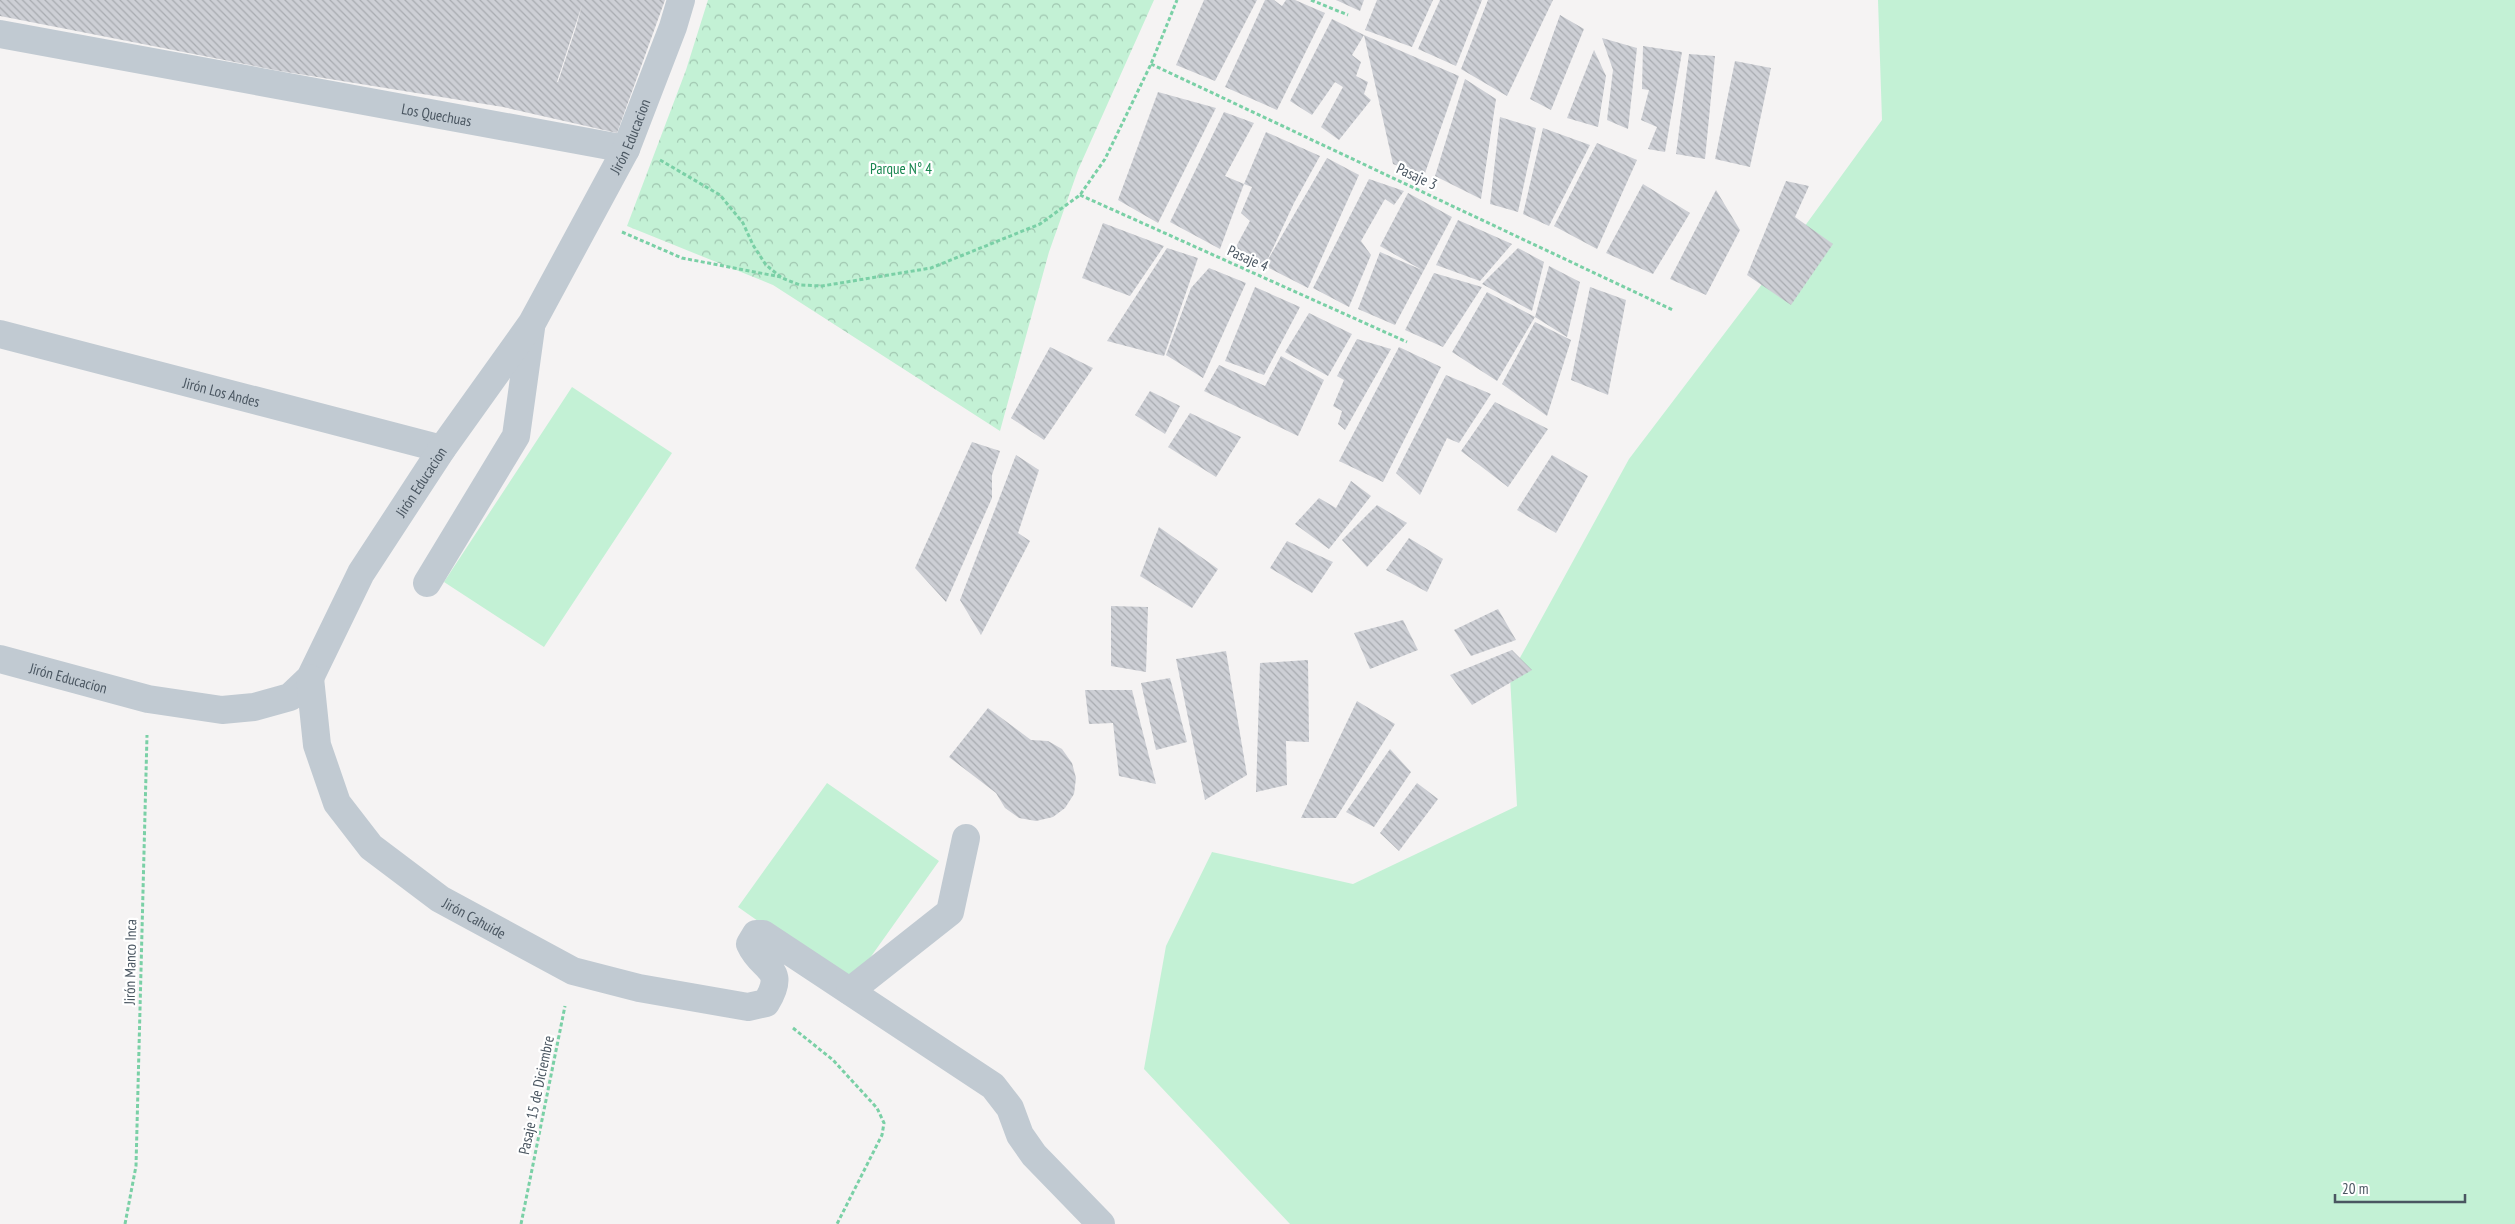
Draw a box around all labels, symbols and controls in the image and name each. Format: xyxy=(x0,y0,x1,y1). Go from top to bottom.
street label: Jirón Educacion xyxy=(605,96,654,178)
street label: Los Quechuas xyxy=(400,98,473,130)
street label: Pasaje 3 xyxy=(1394,158,1440,194)
park label: Parque N° 4 xyxy=(870,159,932,178)
street label: Pasaje 4 xyxy=(1225,241,1272,275)
street label: Jirón Los Andes xyxy=(180,372,262,411)
street label: Jirón Educacion xyxy=(390,443,450,521)
street label: Jirón Educacion xyxy=(27,658,110,697)
street label: Jirón Cahuide xyxy=(439,892,509,942)
street label: Jirón Manco Inca xyxy=(120,919,140,1006)
street label: Pasaje 15 de Diciembre xyxy=(514,1034,558,1156)
scale bar xyxy=(2335,1172,2465,1204)
text: 20 m xyxy=(2342,1179,2368,1198)

